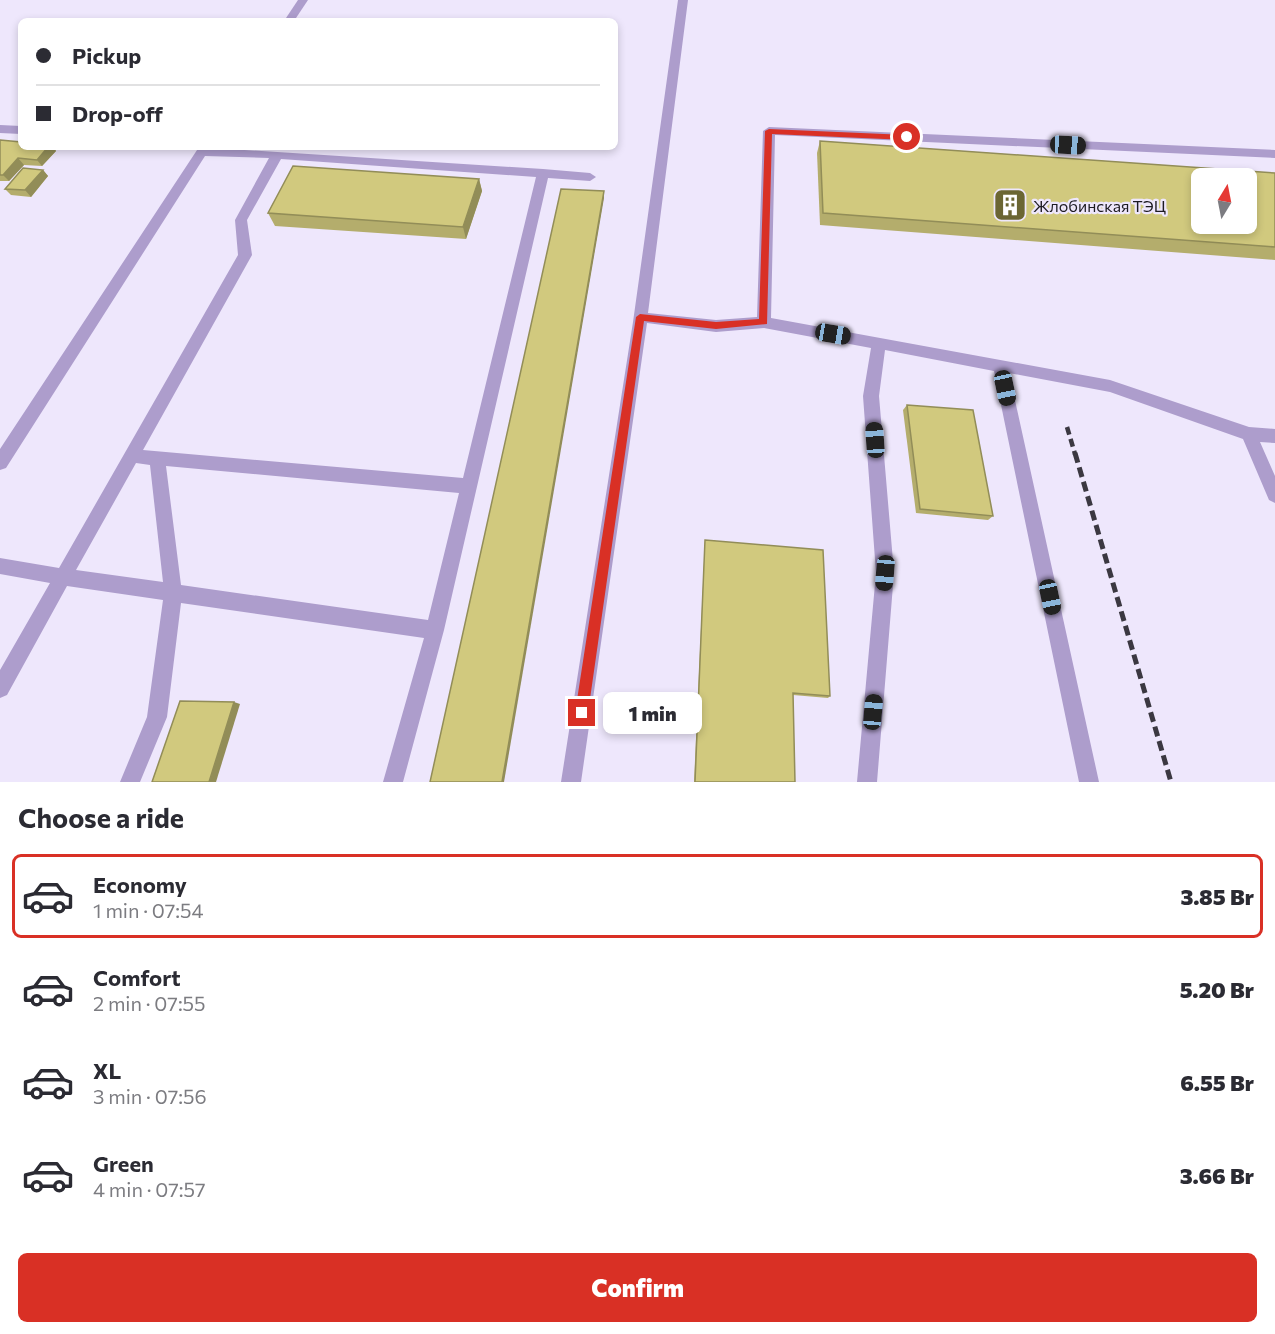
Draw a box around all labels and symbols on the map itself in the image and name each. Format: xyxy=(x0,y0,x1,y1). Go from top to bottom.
route start xyxy=(893,123,920,150)
car xyxy=(1050,135,1086,155)
north arrow xyxy=(1191,168,1257,234)
building icon: Жлобинская ТЭЦ xyxy=(992,187,1028,223)
place label: Жлобинская ТЭЦ xyxy=(1033,196,1166,215)
car xyxy=(814,322,852,346)
car xyxy=(992,369,1018,407)
car xyxy=(865,421,885,459)
car xyxy=(874,554,896,592)
car xyxy=(1037,578,1063,616)
callout: 1 min xyxy=(603,692,702,734)
car xyxy=(862,693,884,731)
route end xyxy=(568,699,595,726)

